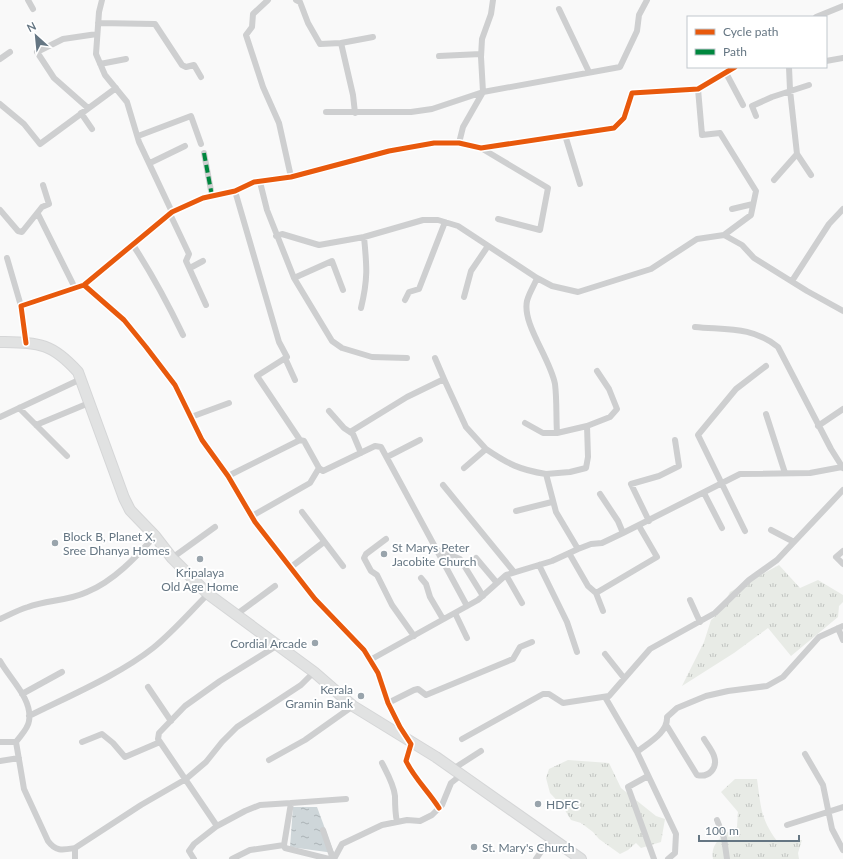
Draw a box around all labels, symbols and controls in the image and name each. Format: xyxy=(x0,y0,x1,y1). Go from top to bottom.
north arrow xyxy=(16,16,56,56)
legend xyxy=(687,16,827,68)
text: N xyxy=(25,19,38,34)
text: Cycle path xyxy=(723,24,778,39)
text: Path xyxy=(723,44,747,59)
place label: Block B, Planet X, Sree Dhanya Homes xyxy=(63,529,170,558)
marker: Block B, Planet X, Sree Dhanya Homes xyxy=(50,538,60,548)
place label: St Marys Peter Jacobite Church xyxy=(392,540,476,569)
marker: St Marys Peter Jacobite Church xyxy=(379,549,389,559)
marker: Kripalaya Old Age Home xyxy=(195,554,205,564)
place label: Kripalaya Old Age Home xyxy=(161,565,239,594)
place label: Cordial Arcade xyxy=(230,636,307,651)
marker: Cordial Arcade xyxy=(310,638,320,648)
place label: Kerala Gramin Bank xyxy=(285,682,354,711)
marker: Kerala Gramin Bank xyxy=(356,691,366,701)
place label: HDFC xyxy=(546,797,579,812)
marker: HDFC xyxy=(533,799,543,809)
scale bar xyxy=(699,817,799,843)
text: 100 m xyxy=(705,823,739,838)
place label: St. Mary's Church xyxy=(482,840,575,855)
marker: St. Mary's Church xyxy=(469,842,479,852)

